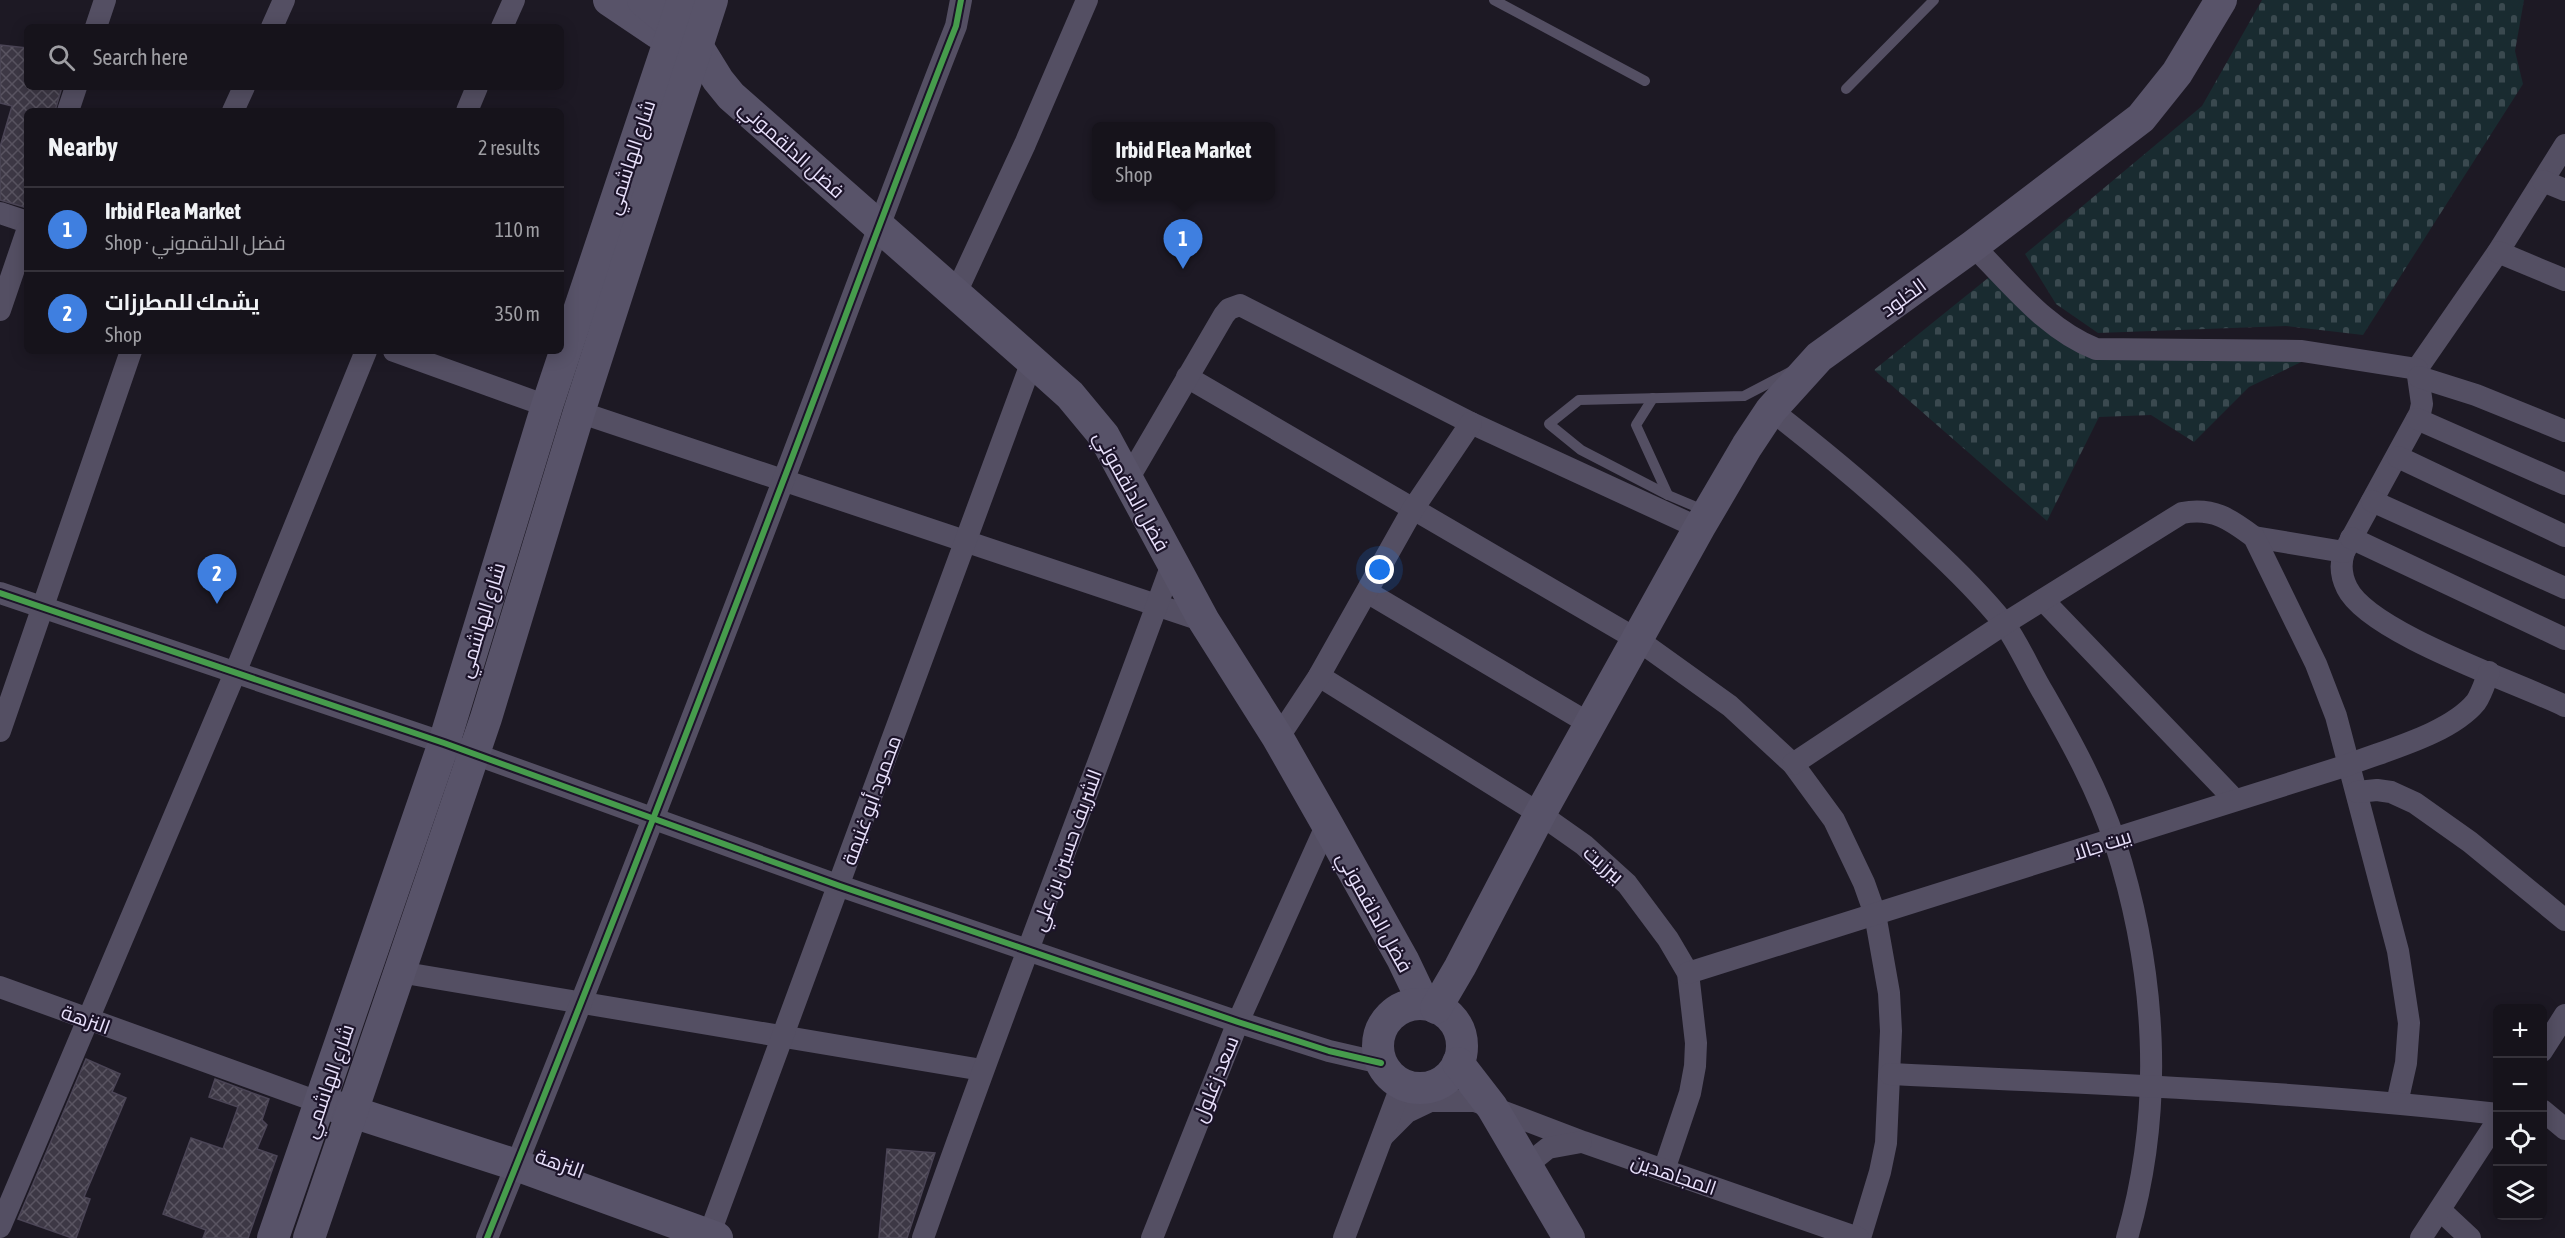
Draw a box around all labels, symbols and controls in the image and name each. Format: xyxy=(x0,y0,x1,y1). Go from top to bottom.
search box xyxy=(24,24,564,90)
icon: search xyxy=(45,41,78,74)
text: Search here xyxy=(93,44,188,70)
street label: فضل الدلقموني xyxy=(731,96,849,206)
street label: شارع الهاشمي xyxy=(601,97,664,219)
popup xyxy=(1092,122,1275,200)
text: Nearby xyxy=(48,132,118,162)
text: 2 results xyxy=(478,136,540,159)
text: Irbid Flea Market xyxy=(1116,137,1251,163)
text: Shop xyxy=(1116,163,1153,186)
text: Irbid Flea Market xyxy=(105,198,241,224)
text: 1 xyxy=(63,218,72,241)
text: 110 m xyxy=(495,218,540,241)
pin: 1 xyxy=(1164,220,1202,269)
text: Shop · فضل الدلقموني xyxy=(105,231,286,254)
street label: الخلود xyxy=(1876,273,1931,322)
text: يشمك للمطرزات xyxy=(105,289,260,315)
text: 2 xyxy=(63,302,72,325)
text: 350 m xyxy=(495,302,540,325)
text: Shop xyxy=(105,323,142,346)
street label: فضل الدلقموني xyxy=(1085,427,1175,558)
pin: 2 xyxy=(198,554,236,604)
your location xyxy=(1365,555,1394,584)
street label: شارع الهاشمي xyxy=(453,560,514,682)
street label: محمود أبو غنيمة xyxy=(837,732,906,868)
street label: الشريف حسين بن علي xyxy=(1026,766,1111,936)
street label: بيت جالا xyxy=(2070,824,2134,864)
street label: بيرزيت xyxy=(1579,840,1629,888)
street label: فضل الدلقموني xyxy=(1328,848,1418,979)
street label: النزهة xyxy=(58,1000,114,1039)
map controls xyxy=(2493,1004,2547,1220)
button: + xyxy=(2493,1004,2547,1058)
street label: شارع الهاشمي xyxy=(298,1021,363,1143)
street label: سعد زغلول xyxy=(1187,1033,1245,1126)
button: − xyxy=(2493,1058,2547,1112)
button: locate xyxy=(2493,1112,2547,1166)
street label: النزهة xyxy=(532,1144,588,1183)
street label: المجاهدين xyxy=(1628,1149,1719,1201)
button: layers xyxy=(2493,1166,2547,1220)

